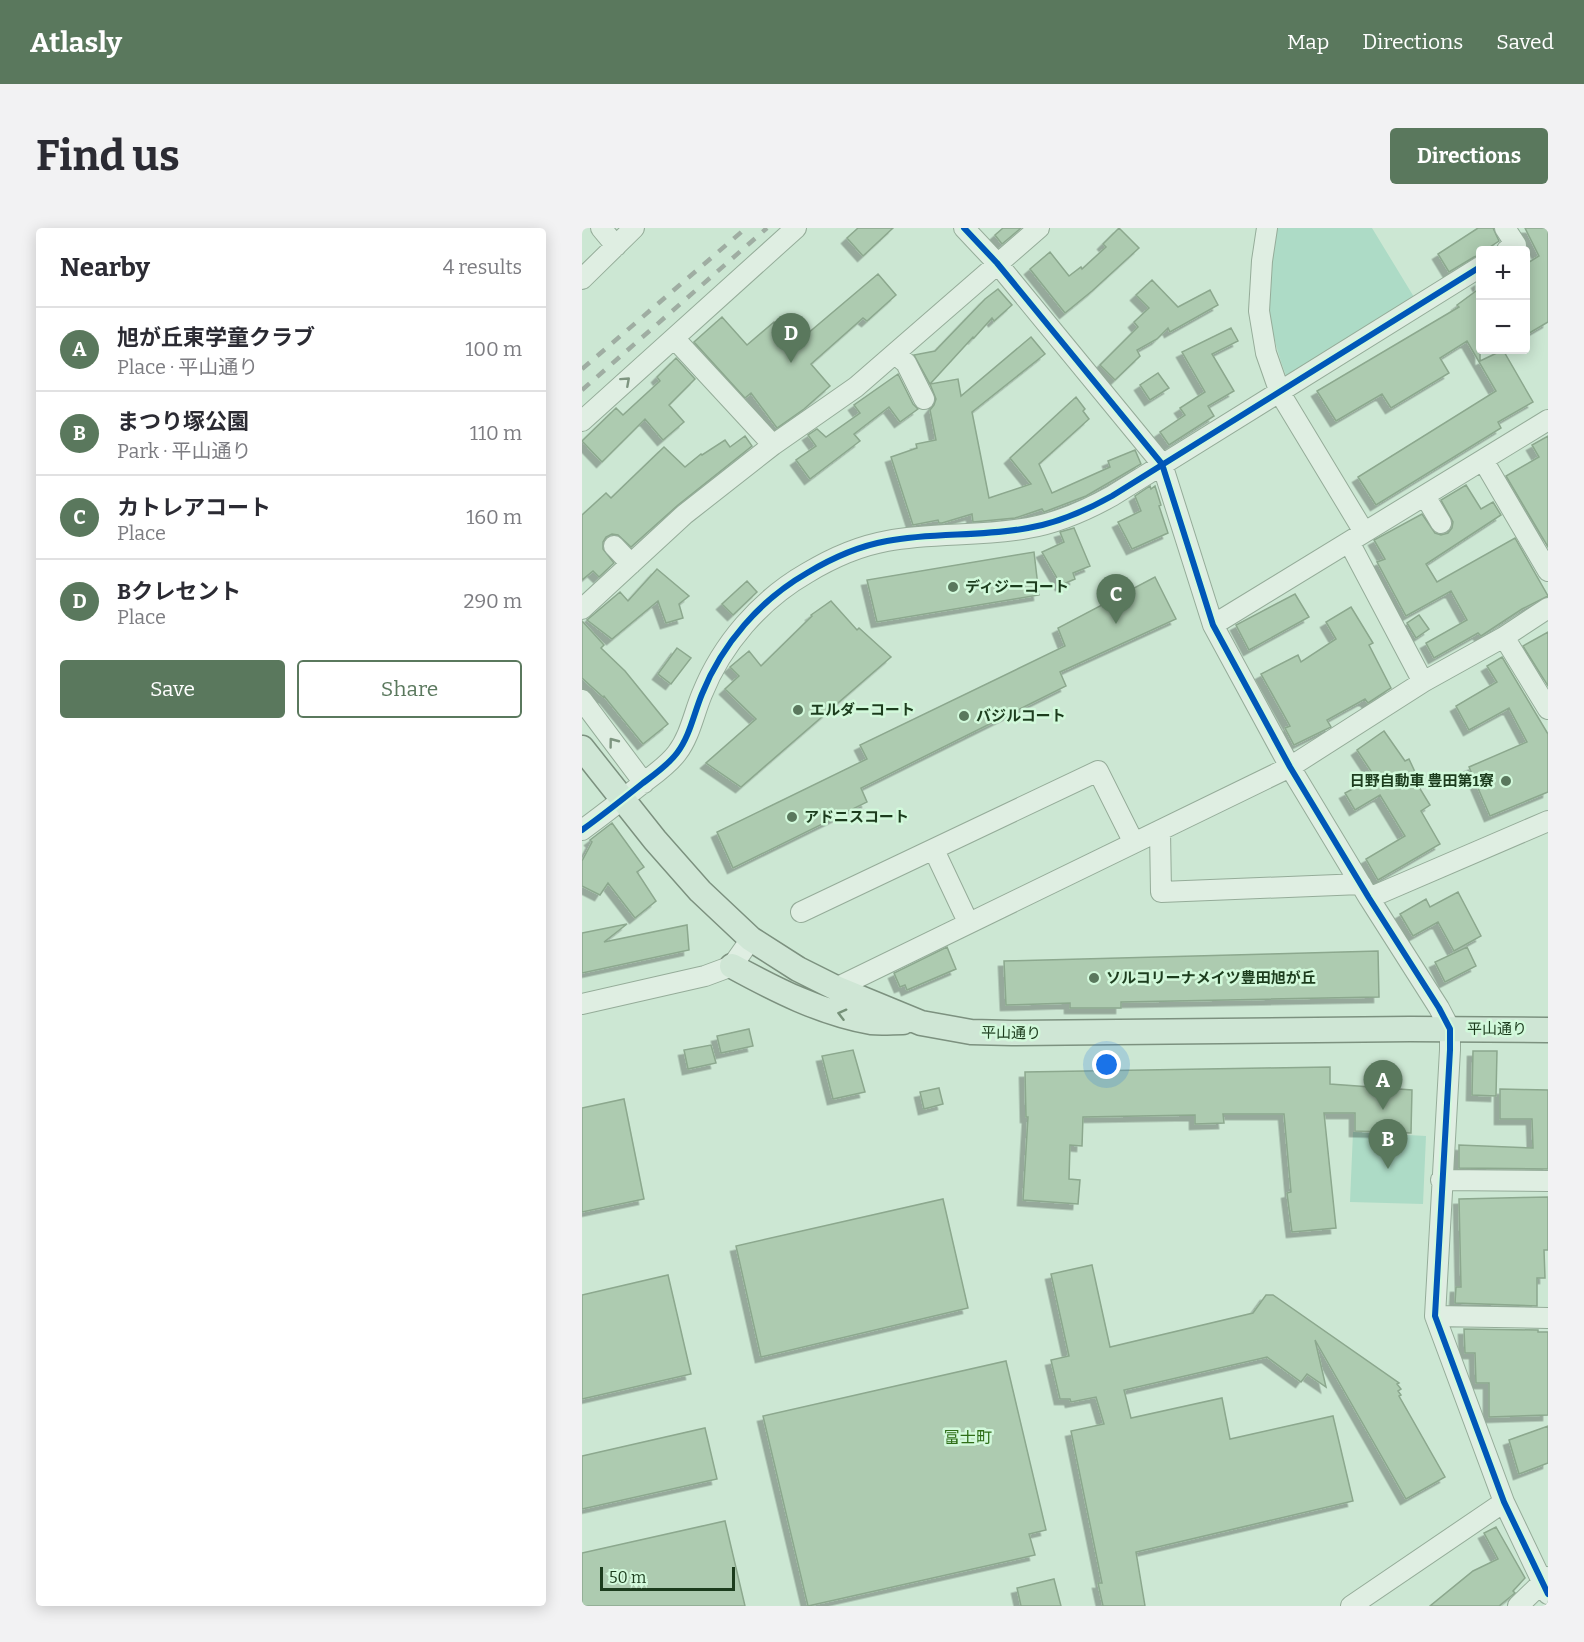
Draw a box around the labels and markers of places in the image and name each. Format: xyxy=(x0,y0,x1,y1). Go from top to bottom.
pin: D xyxy=(772,314,810,363)
pin: C xyxy=(1096,574,1136,624)
place label: ディジーコート xyxy=(965,578,1069,596)
marker: ディジーコート xyxy=(946,580,960,594)
place label: エルダーコート xyxy=(810,701,915,719)
marker: エルダーコート xyxy=(791,703,805,717)
place label: バジルコート xyxy=(976,707,1066,725)
marker: バジルコート xyxy=(957,709,971,723)
place label: 日野自動車 豊田第1寮 xyxy=(1350,772,1494,790)
marker: 日野自動車 豊田第1寮 xyxy=(1499,774,1513,788)
place label: アドニスコート xyxy=(804,808,909,826)
marker: アドニスコート xyxy=(785,810,799,824)
place label: ソルコリーナメイツ豊田旭が丘 xyxy=(1106,969,1316,987)
marker: ソルコリーナメイツ豊田旭が丘 xyxy=(1087,971,1101,985)
pin: A xyxy=(1364,1060,1402,1110)
pin: B xyxy=(1368,1120,1408,1169)

